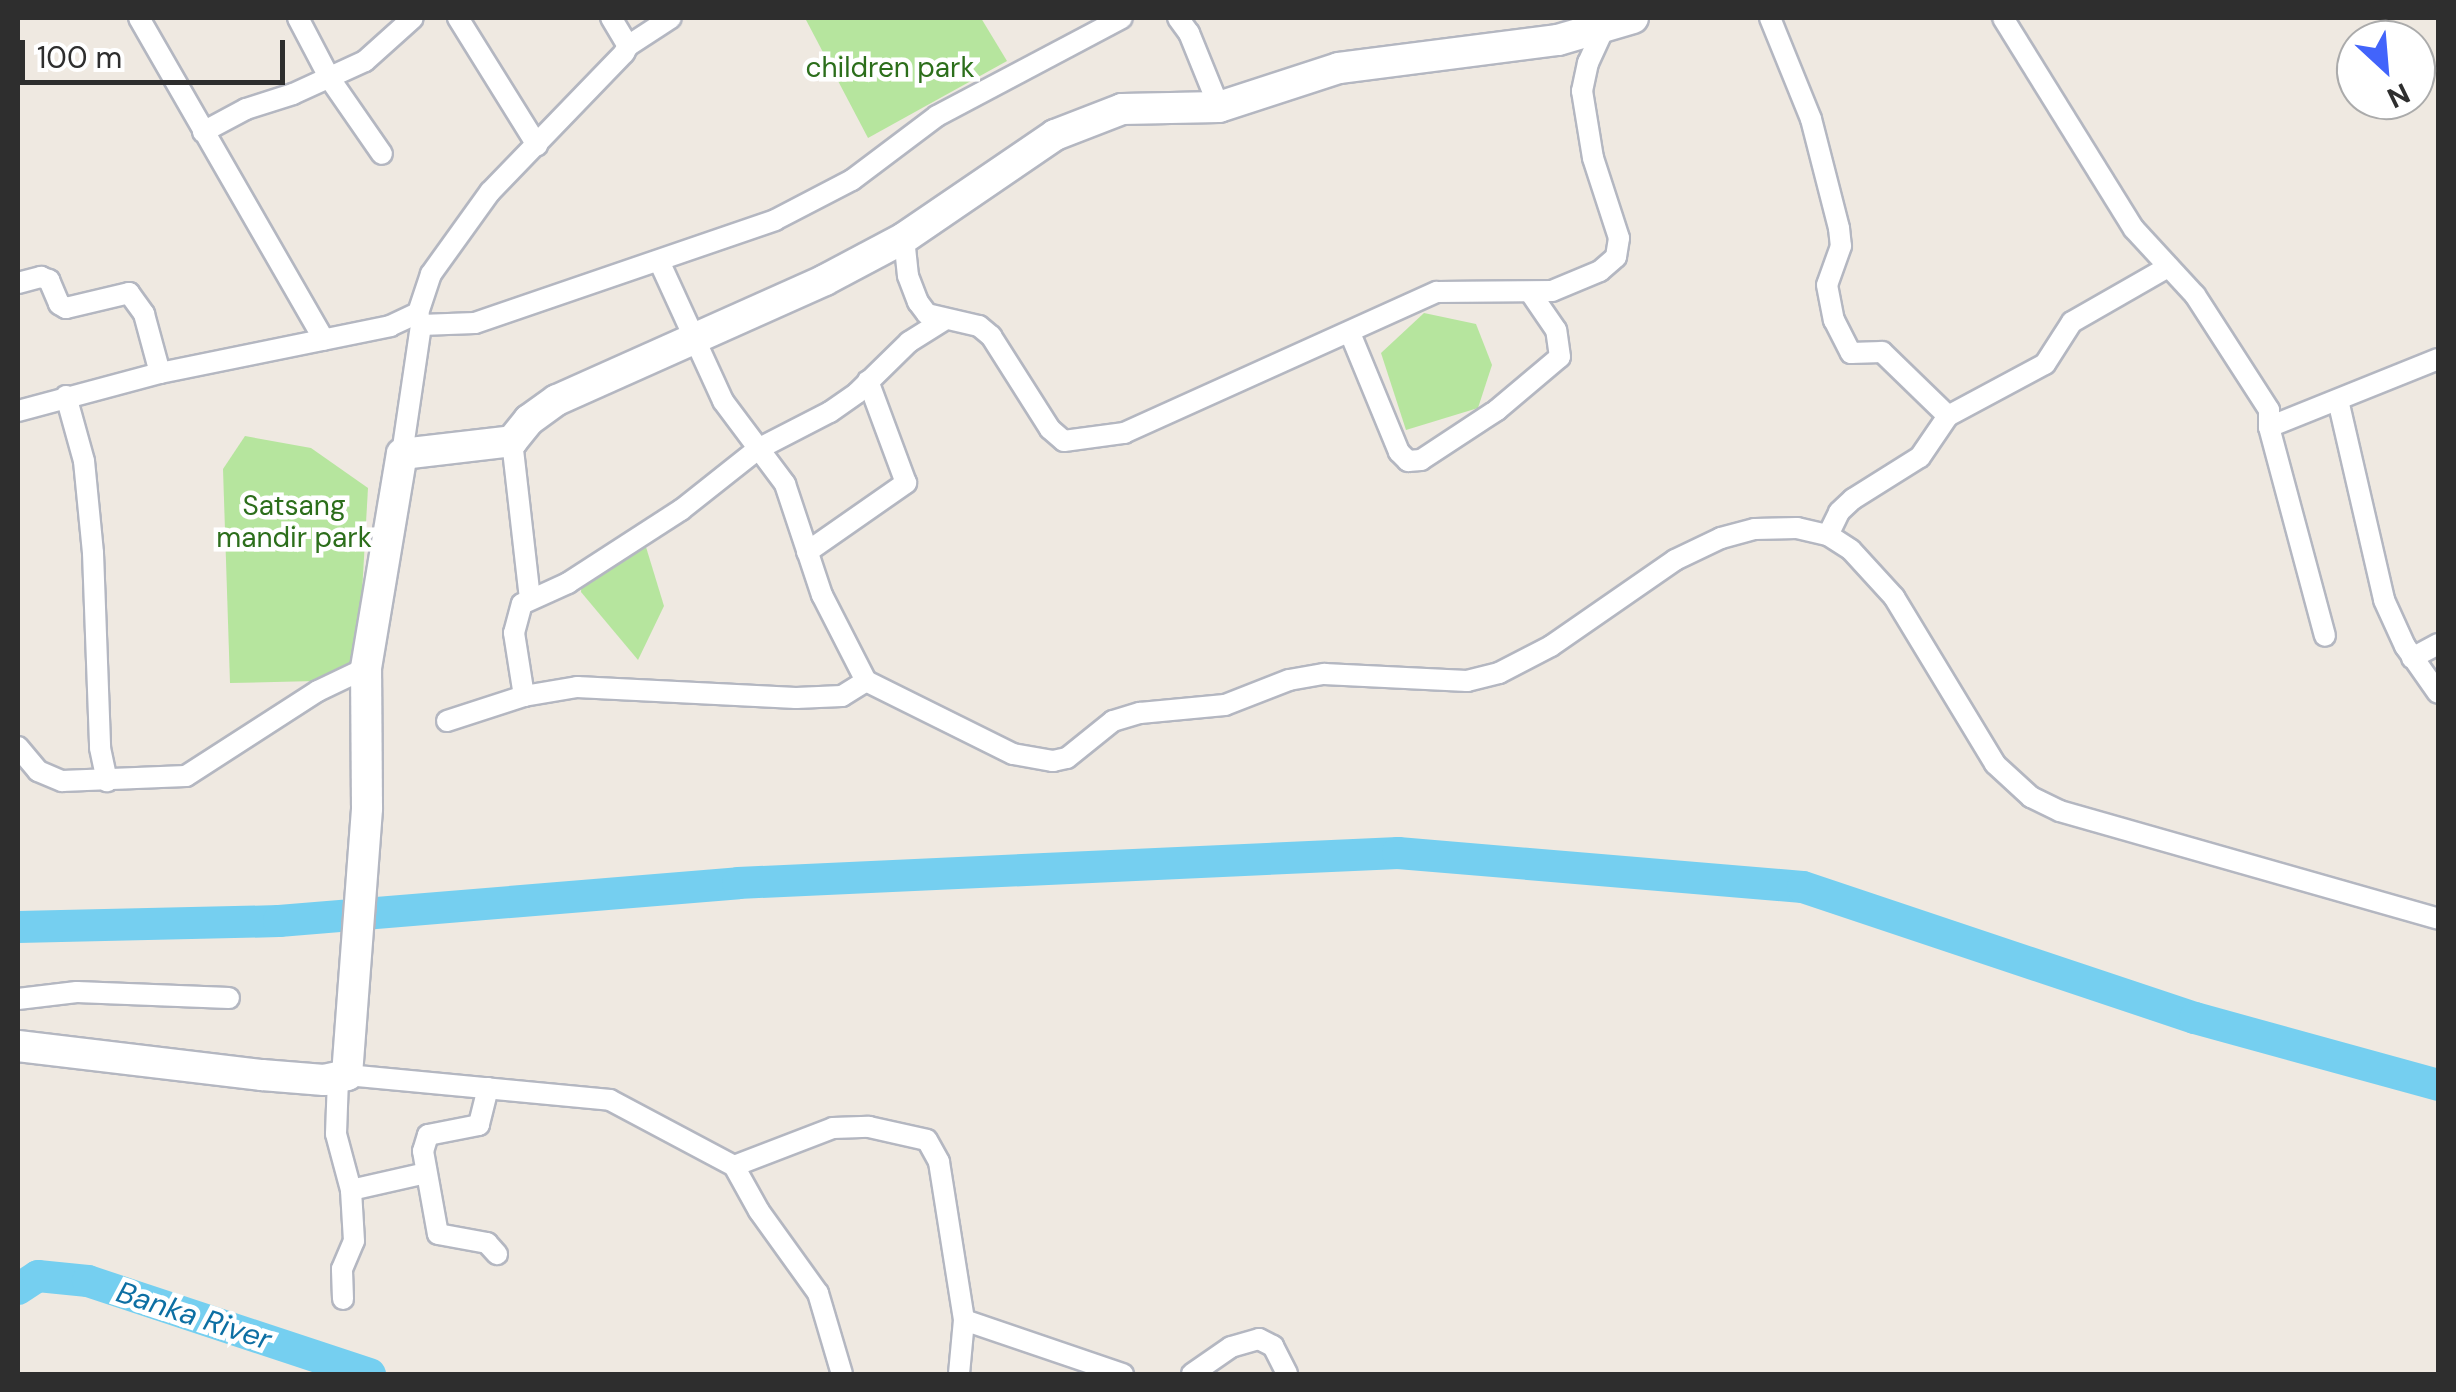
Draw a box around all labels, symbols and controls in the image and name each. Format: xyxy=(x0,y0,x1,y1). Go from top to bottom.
scale bar xyxy=(25,20,290,82)
north arrow xyxy=(2336,20,2436,120)
text: 100 m xyxy=(37,38,122,77)
park label: children park xyxy=(805,51,975,85)
text: N xyxy=(2381,75,2416,117)
park label: Satsang mandir park xyxy=(216,489,372,555)
water label: Banka River xyxy=(112,1274,276,1358)

